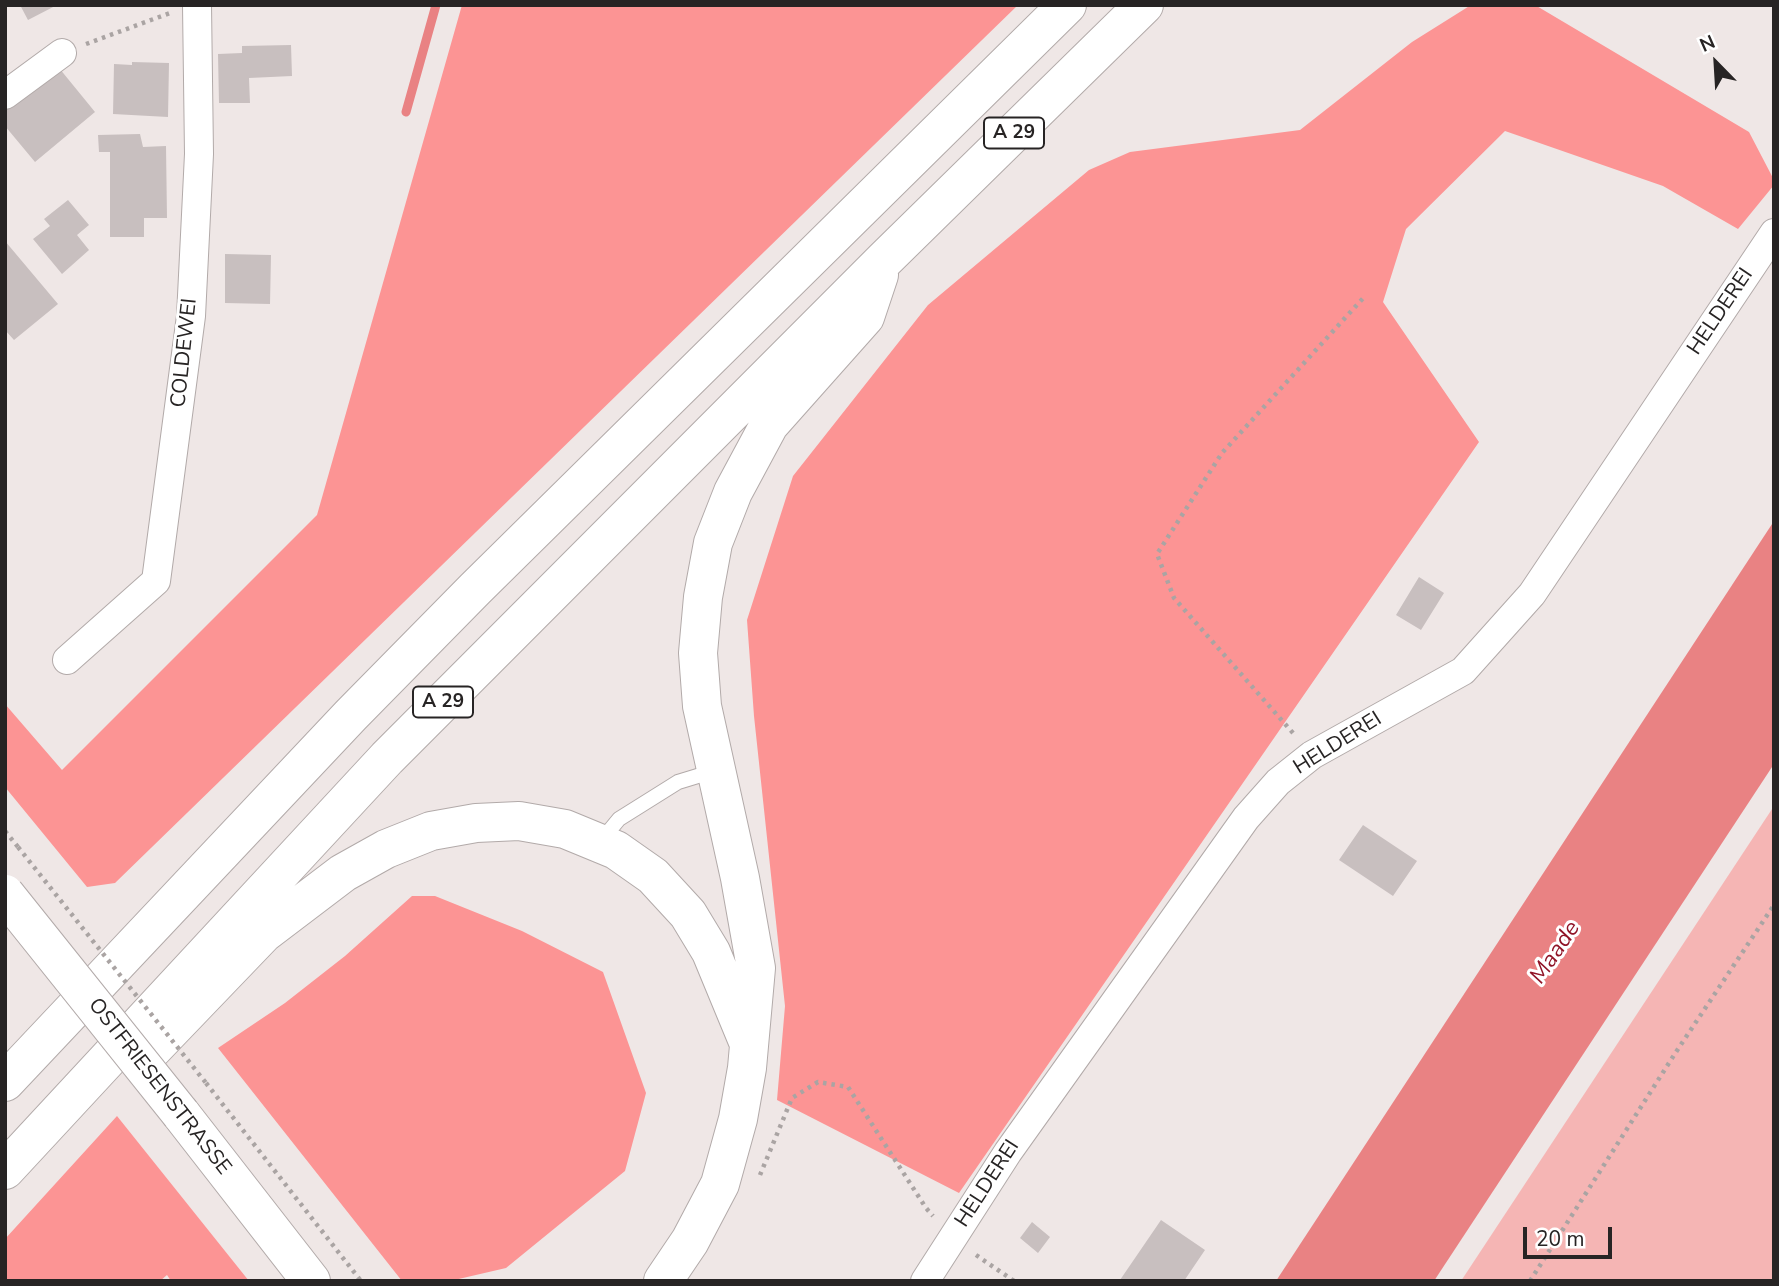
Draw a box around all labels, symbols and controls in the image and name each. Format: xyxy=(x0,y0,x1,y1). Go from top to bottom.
north arrow xyxy=(1681,28,1751,98)
text: N xyxy=(1696,29,1719,59)
road number: A 29 xyxy=(984,118,1044,148)
street label: HELDEREI xyxy=(1683,264,1759,360)
street label: COLDEWEI xyxy=(167,297,203,409)
road number: A 29 xyxy=(413,687,473,718)
street label: HELDEREI xyxy=(1289,707,1387,781)
water label: Maade xyxy=(1525,916,1587,990)
street label: OSTFRIESENSTRASSE xyxy=(82,994,236,1180)
street label: HELDEREI xyxy=(950,1136,1026,1232)
scale bar xyxy=(1527,1212,1616,1256)
text: 20 m xyxy=(1536,1225,1585,1253)

